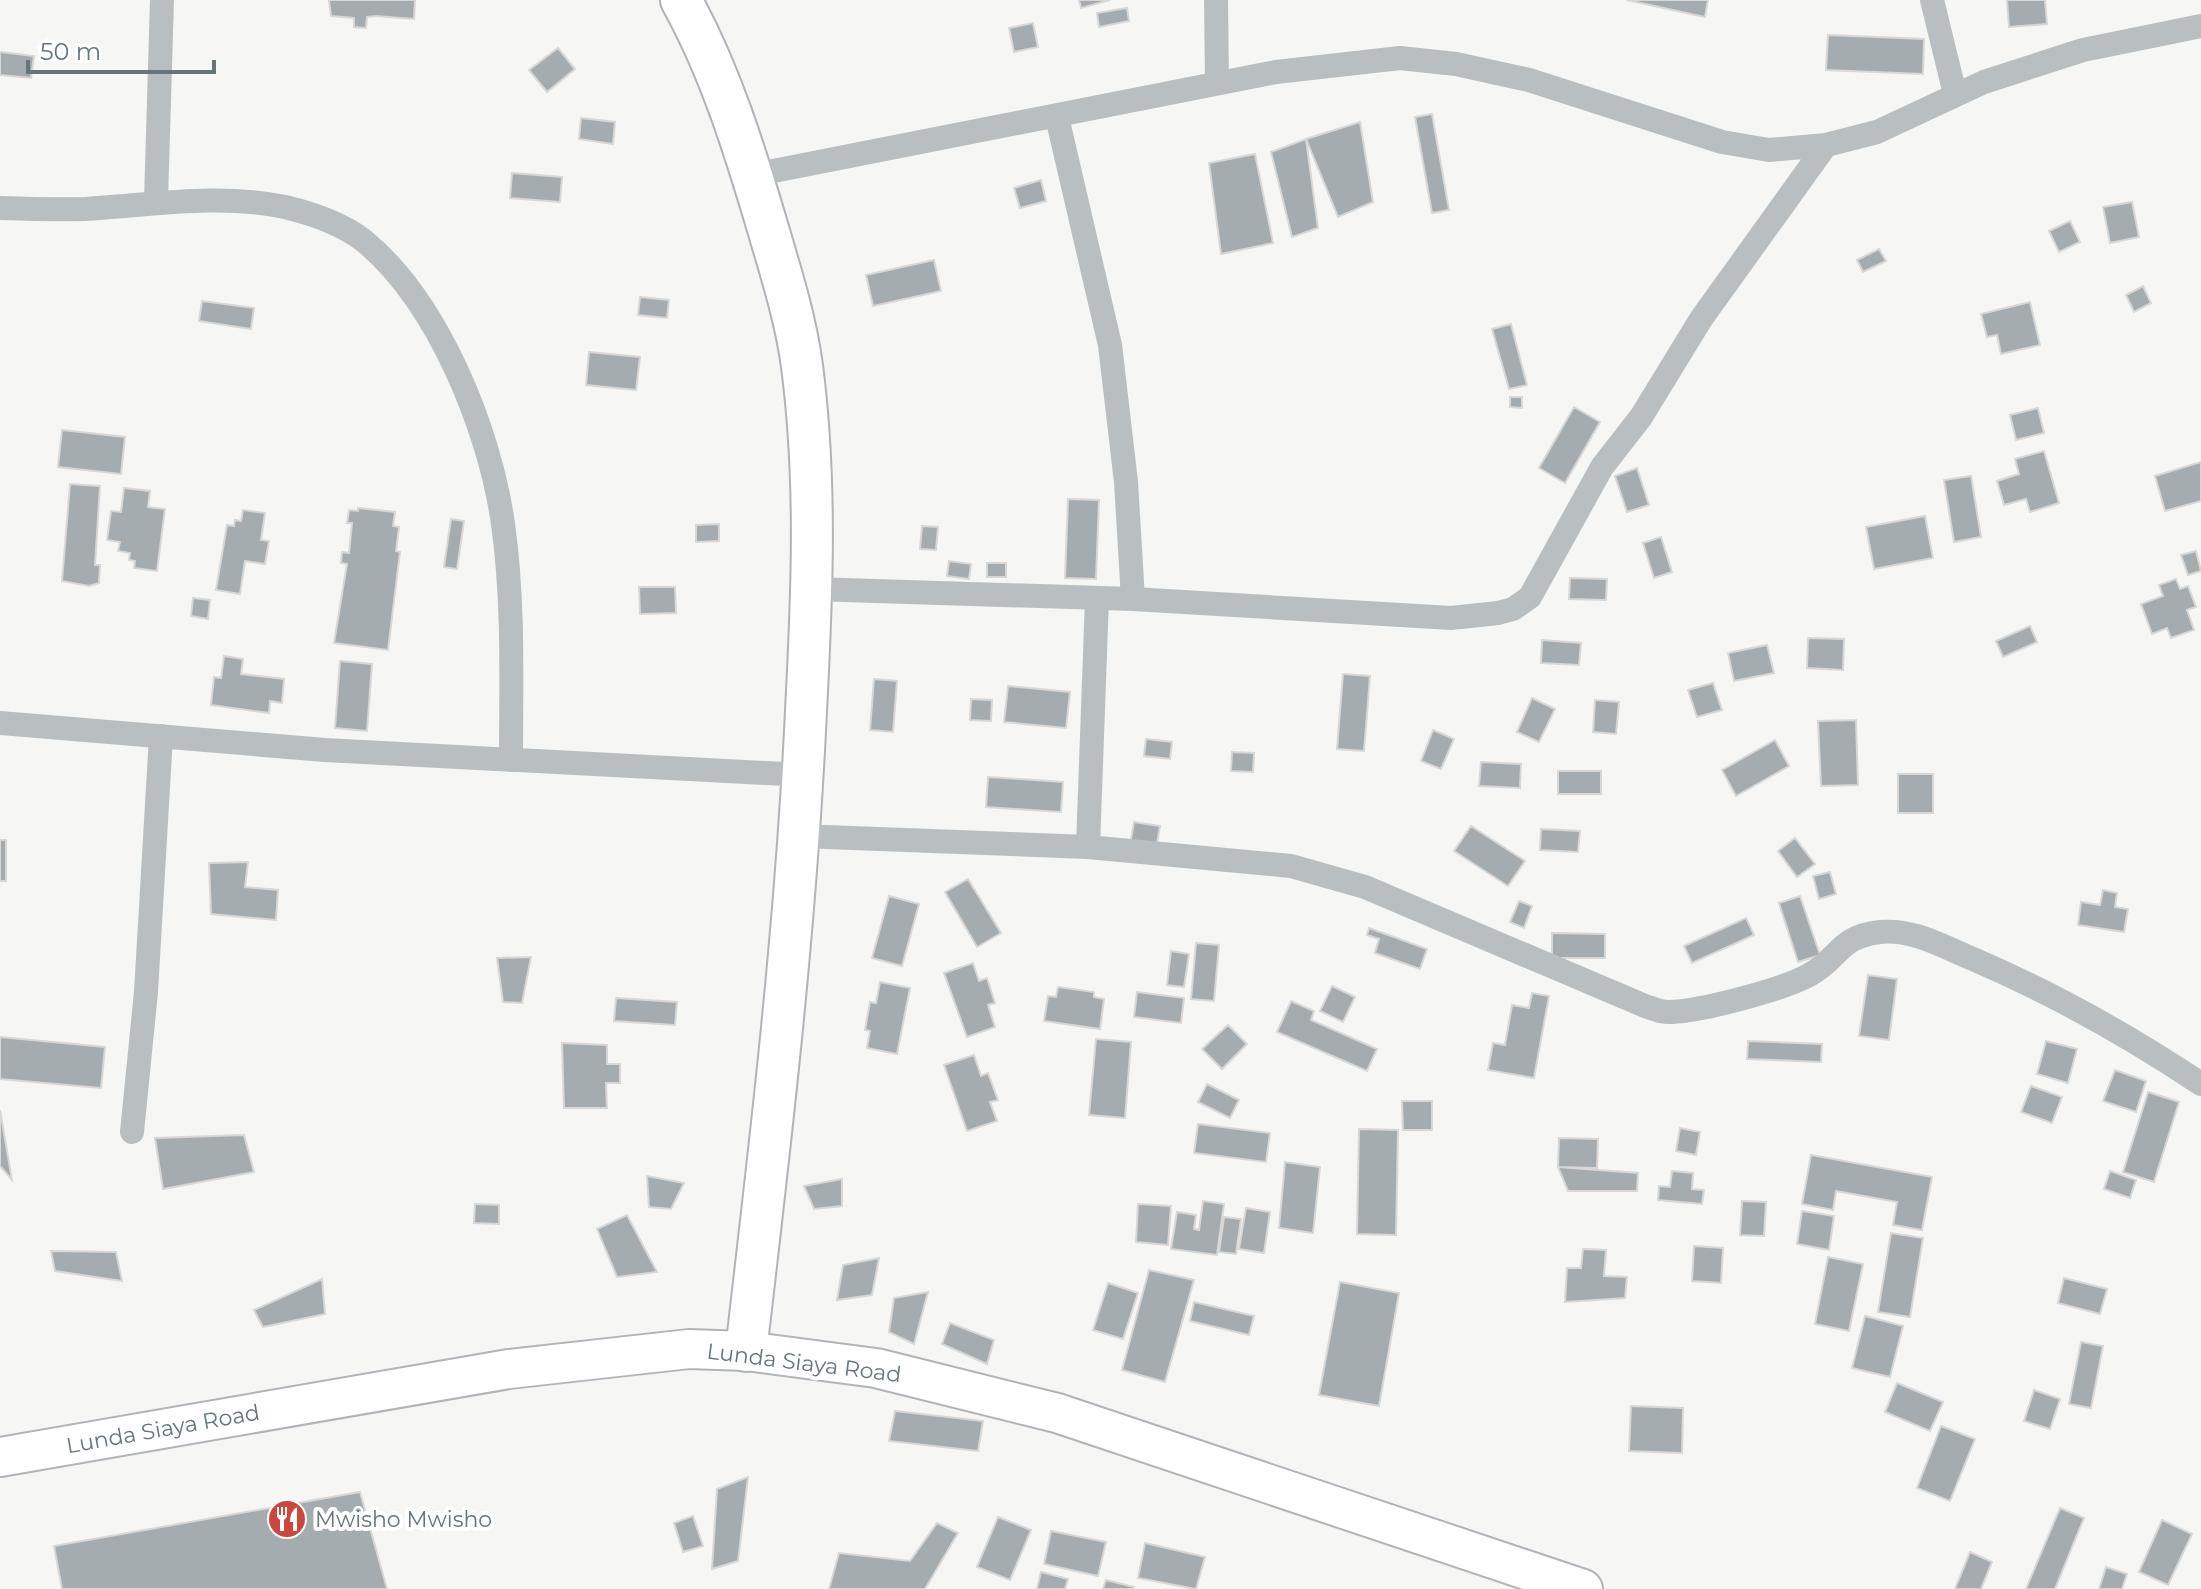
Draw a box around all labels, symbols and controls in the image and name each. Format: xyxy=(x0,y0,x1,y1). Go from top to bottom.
scale bar xyxy=(28,24,214,74)
text: 50 m xyxy=(40,37,101,66)
street label: Lunda Siaya Road xyxy=(705,1338,903,1388)
street label: Lunda Siaya Road xyxy=(64,1399,262,1459)
restaurant icon: Mwisho Mwisho xyxy=(266,1498,308,1540)
place label: Mwisho Mwisho xyxy=(315,1506,492,1533)

